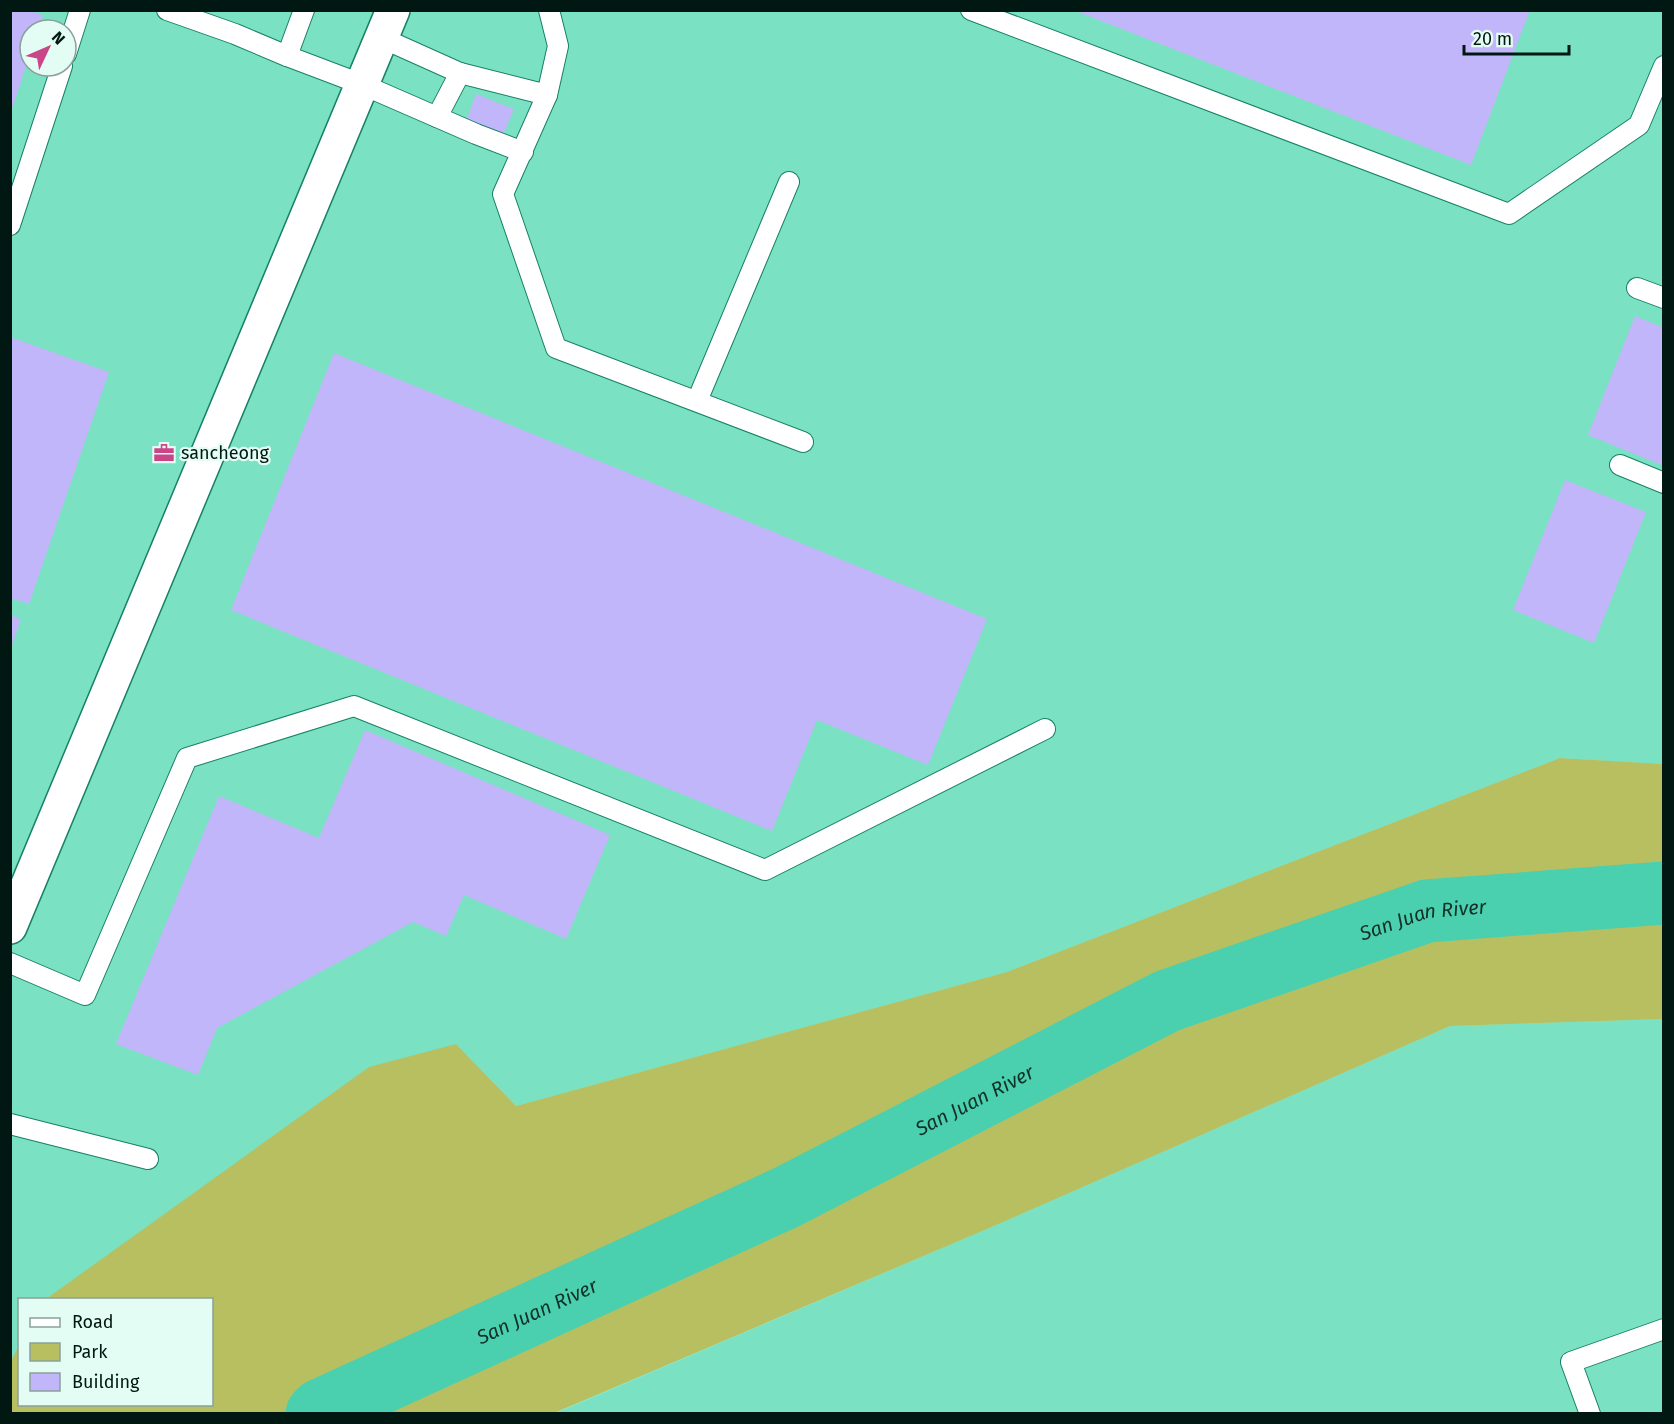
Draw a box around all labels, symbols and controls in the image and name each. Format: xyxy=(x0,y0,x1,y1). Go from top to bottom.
north arrow xyxy=(18,18,78,78)
scale bar xyxy=(1464,18,1569,56)
text: N xyxy=(48,28,69,48)
text: 20 m xyxy=(1473,28,1512,50)
office icon: sancheong xyxy=(152,441,176,465)
place label: sancheong xyxy=(181,442,270,464)
water label: San Juan River xyxy=(1355,894,1488,946)
water label: San Juan River xyxy=(910,1059,1039,1141)
water label: San Juan River xyxy=(472,1273,602,1350)
legend xyxy=(18,1298,213,1406)
text: Road xyxy=(72,1311,114,1333)
text: Park xyxy=(72,1341,108,1363)
text: Building xyxy=(72,1371,140,1393)

